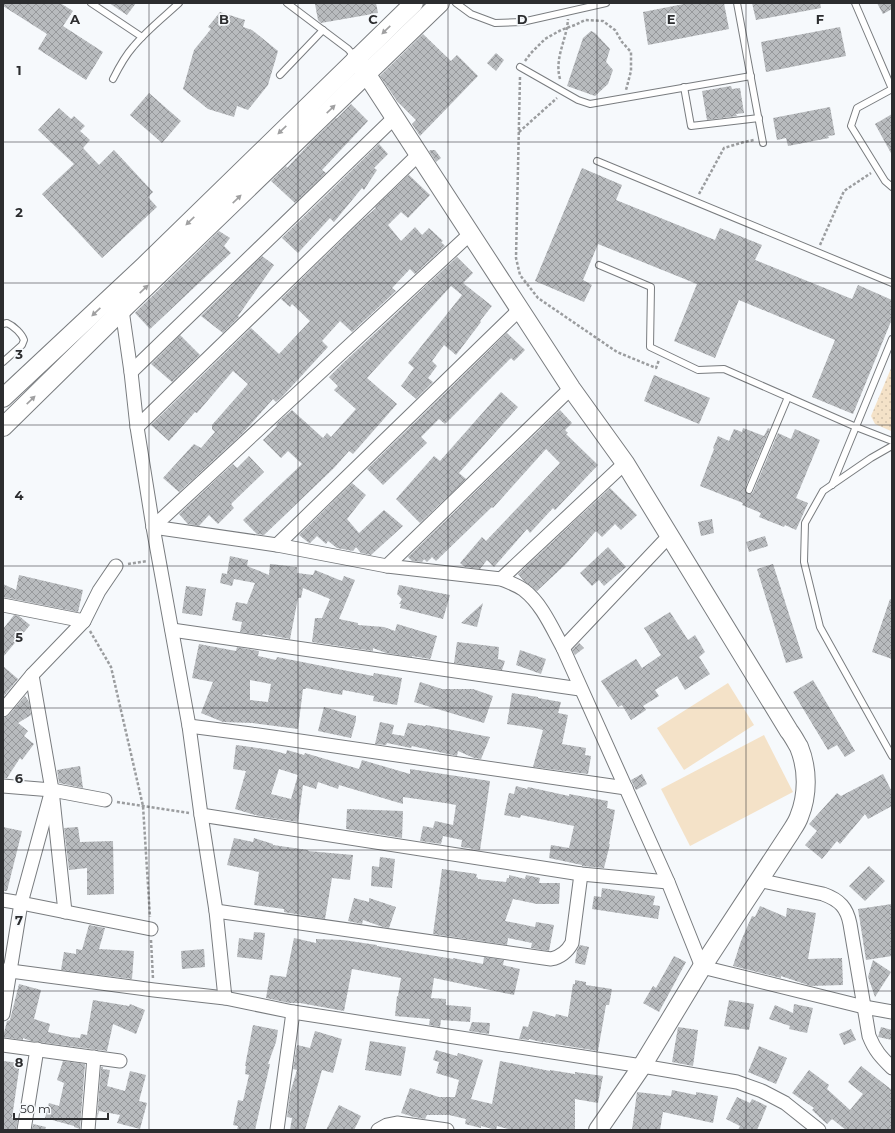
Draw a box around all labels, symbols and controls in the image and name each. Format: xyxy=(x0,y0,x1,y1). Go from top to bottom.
text: A xyxy=(69,11,81,27)
text: B xyxy=(219,11,229,27)
text: C xyxy=(368,11,378,27)
text: D xyxy=(517,11,528,27)
text: E xyxy=(667,11,676,27)
text: F xyxy=(816,11,824,27)
one-way arrow xyxy=(381,25,391,35)
text: 1 xyxy=(16,62,22,78)
one-way arrow xyxy=(326,104,336,114)
one-way arrow xyxy=(277,125,287,135)
one-way arrow xyxy=(232,194,242,204)
text: 2 xyxy=(15,204,23,220)
one-way arrow xyxy=(185,216,195,226)
one-way arrow xyxy=(139,284,149,294)
one-way arrow xyxy=(91,307,101,316)
text: 3 xyxy=(14,346,23,362)
one-way arrow xyxy=(26,395,36,405)
text: 4 xyxy=(15,487,24,503)
text: 5 xyxy=(15,629,23,645)
text: 6 xyxy=(15,770,24,786)
text: 7 xyxy=(15,912,23,928)
text: 8 xyxy=(15,1054,24,1070)
scale bar xyxy=(14,1095,108,1121)
text: 50 m xyxy=(20,1101,51,1116)

